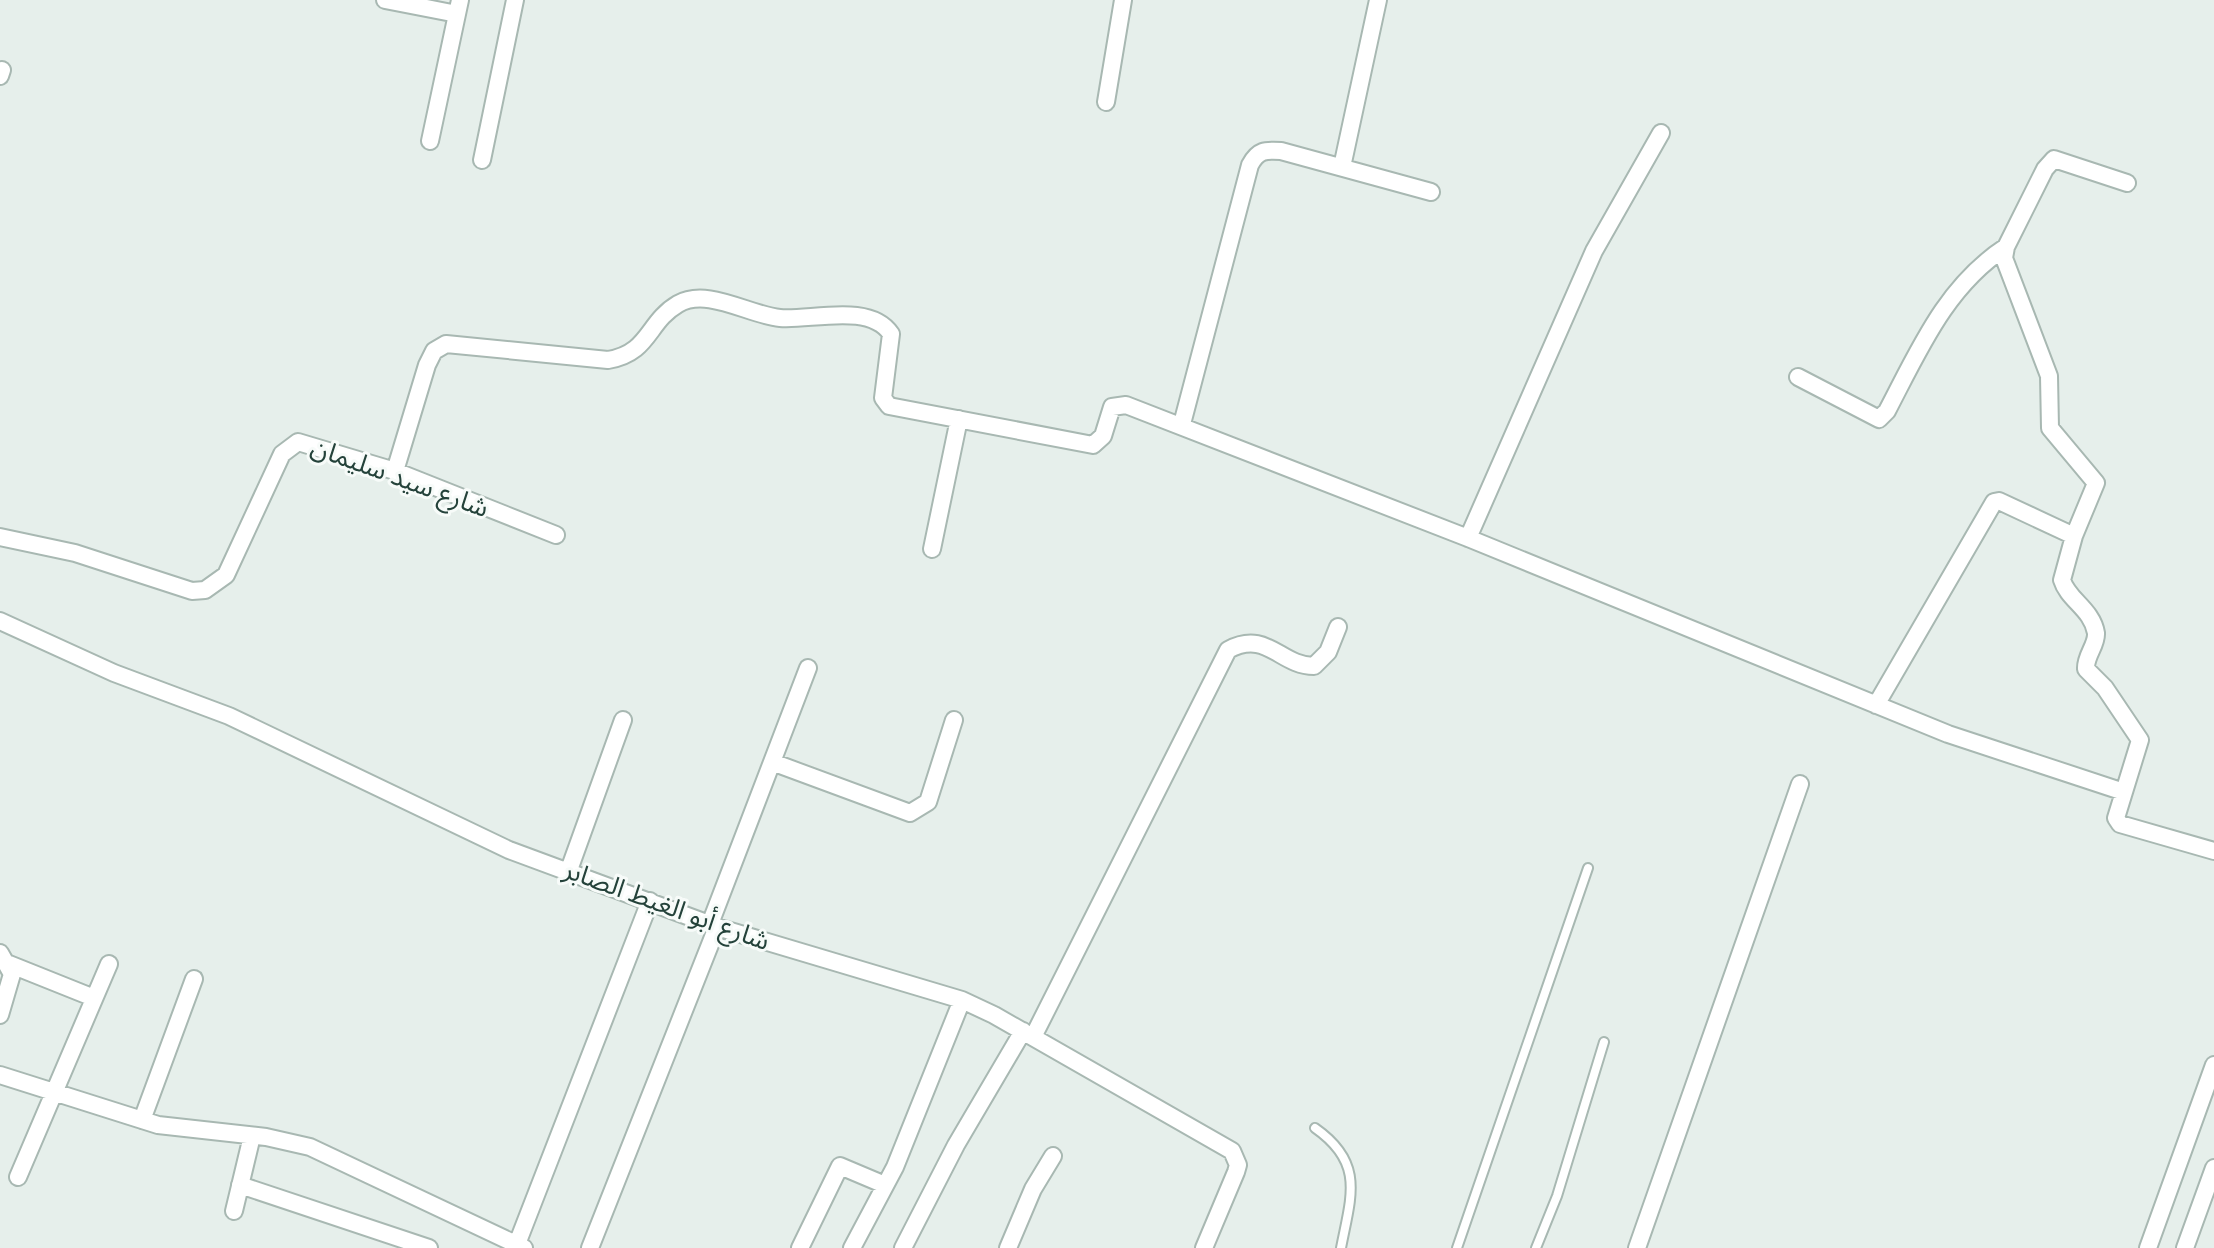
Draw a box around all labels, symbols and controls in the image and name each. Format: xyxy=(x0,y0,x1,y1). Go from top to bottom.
street label: شارع سيد سليمان xyxy=(306,430,493,527)
street label: شارع أبو الغيط الصابر xyxy=(558,852,774,960)

